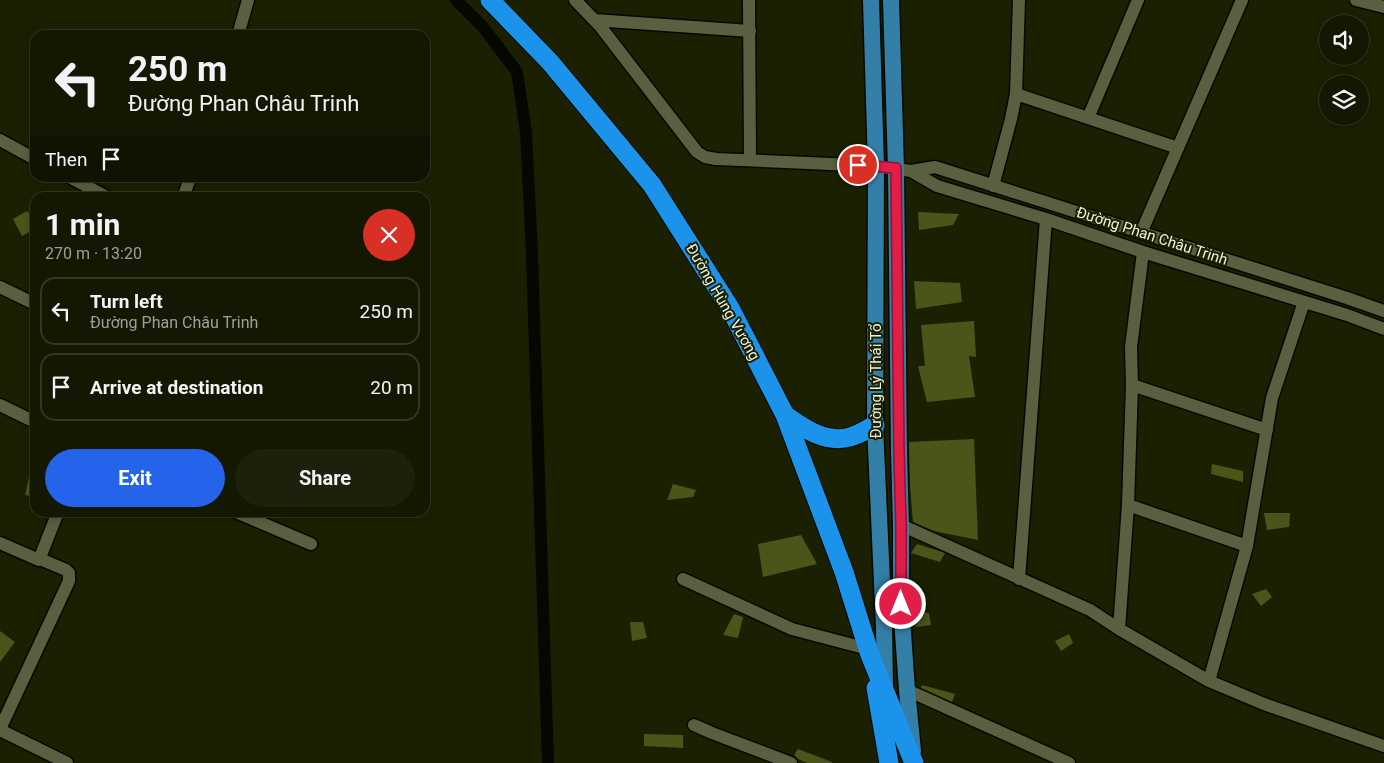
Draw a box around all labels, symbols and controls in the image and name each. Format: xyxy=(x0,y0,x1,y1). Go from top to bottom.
map controls xyxy=(1319,15,1369,125)
button: sound xyxy=(1319,15,1369,65)
text: 250 m xyxy=(128,49,227,90)
icon: left xyxy=(45,50,110,115)
button: layers xyxy=(1319,75,1369,125)
text: Đường Phan Châu Trinh xyxy=(128,91,359,116)
pin xyxy=(837,144,879,186)
icon: arrive xyxy=(97,145,125,173)
text: Then xyxy=(45,148,87,171)
icon: arrive xyxy=(844,151,872,179)
street label: Đường Phan Châu Trinh xyxy=(1074,203,1230,269)
text: 1 min xyxy=(45,207,120,242)
button: close xyxy=(363,209,415,261)
street label: Đường Hùng Vương xyxy=(682,240,764,364)
text: 270 m · 13:20 xyxy=(45,244,142,263)
text: Turn left xyxy=(90,290,163,313)
icon: left xyxy=(47,297,75,325)
text: 250 m xyxy=(360,300,413,323)
text: Đường Phan Châu Trinh xyxy=(90,313,258,332)
street label: Đường Lý Thái Tổ xyxy=(867,323,885,439)
icon: arrive xyxy=(47,373,75,401)
text: Arrive at destination xyxy=(90,376,263,399)
text: 20 m xyxy=(370,376,413,399)
button: Exit xyxy=(45,449,225,507)
button: Share xyxy=(235,449,415,507)
position arrow xyxy=(874,577,926,629)

